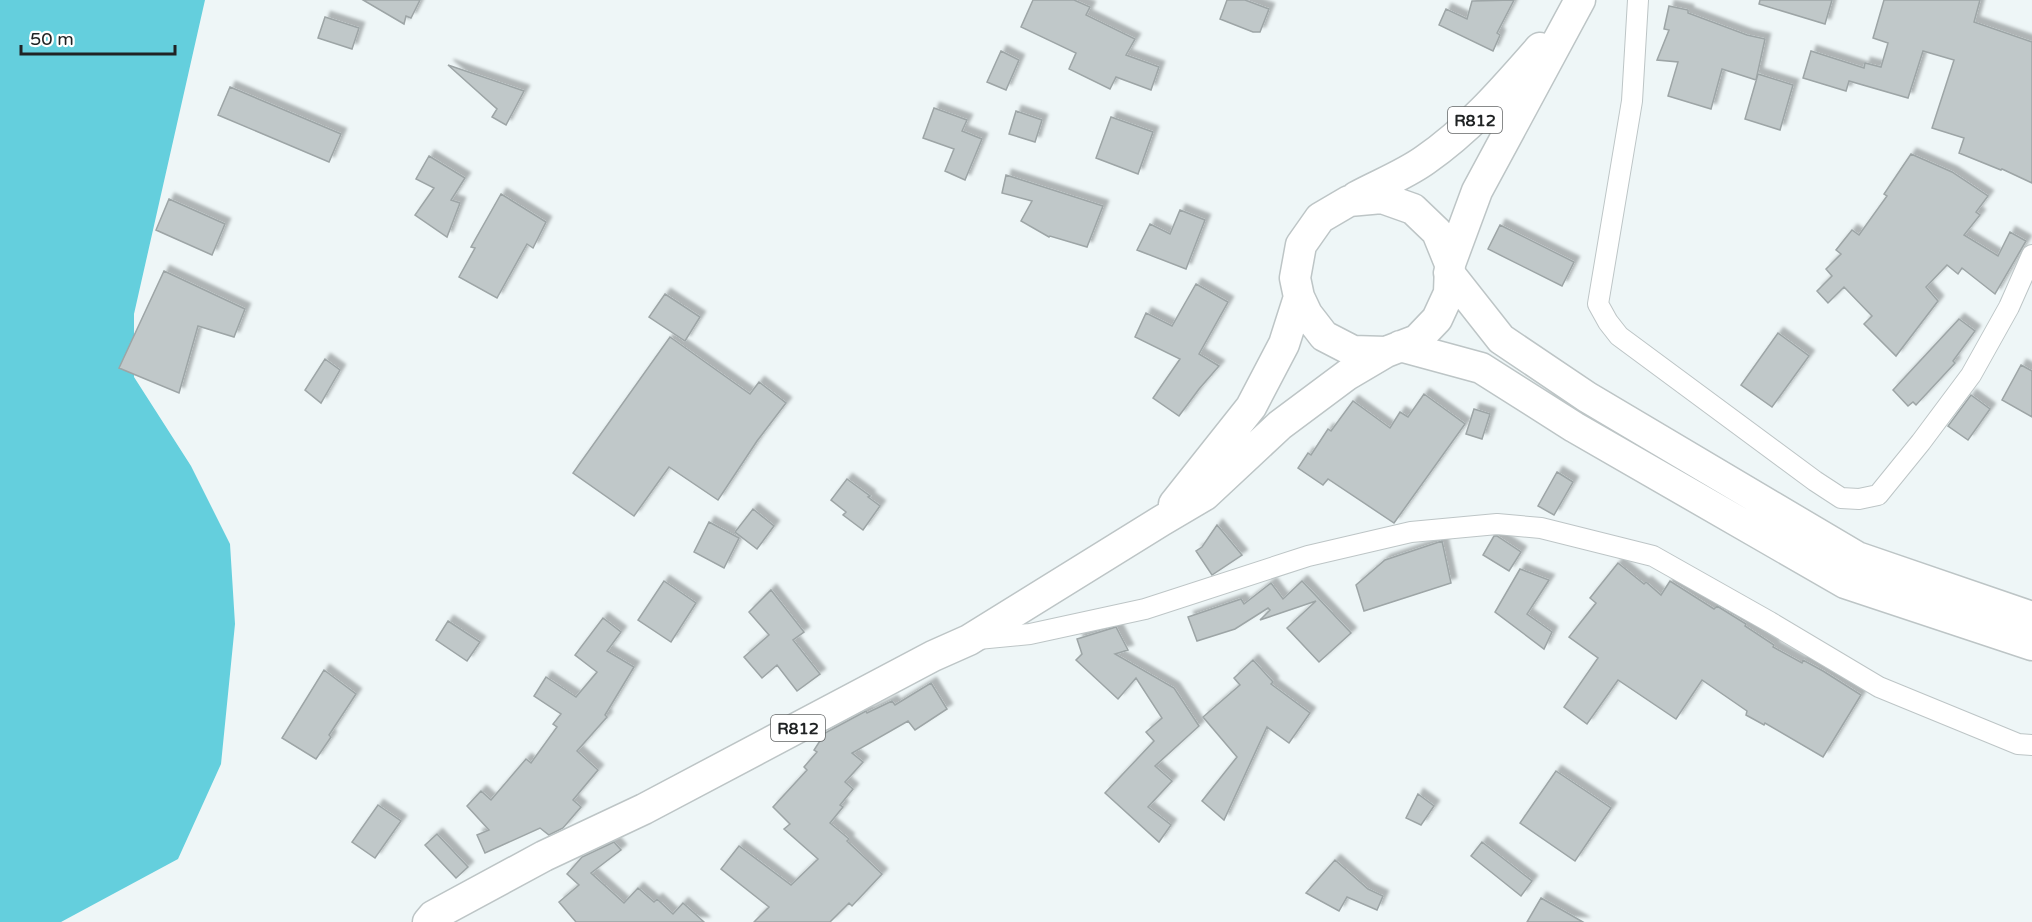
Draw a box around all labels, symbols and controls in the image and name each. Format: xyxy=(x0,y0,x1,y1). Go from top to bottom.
scale bar xyxy=(21,18,176,56)
text: 50 m xyxy=(30,28,74,50)
road number: R812 xyxy=(1448,107,1502,133)
road number: R812 xyxy=(771,715,825,741)

